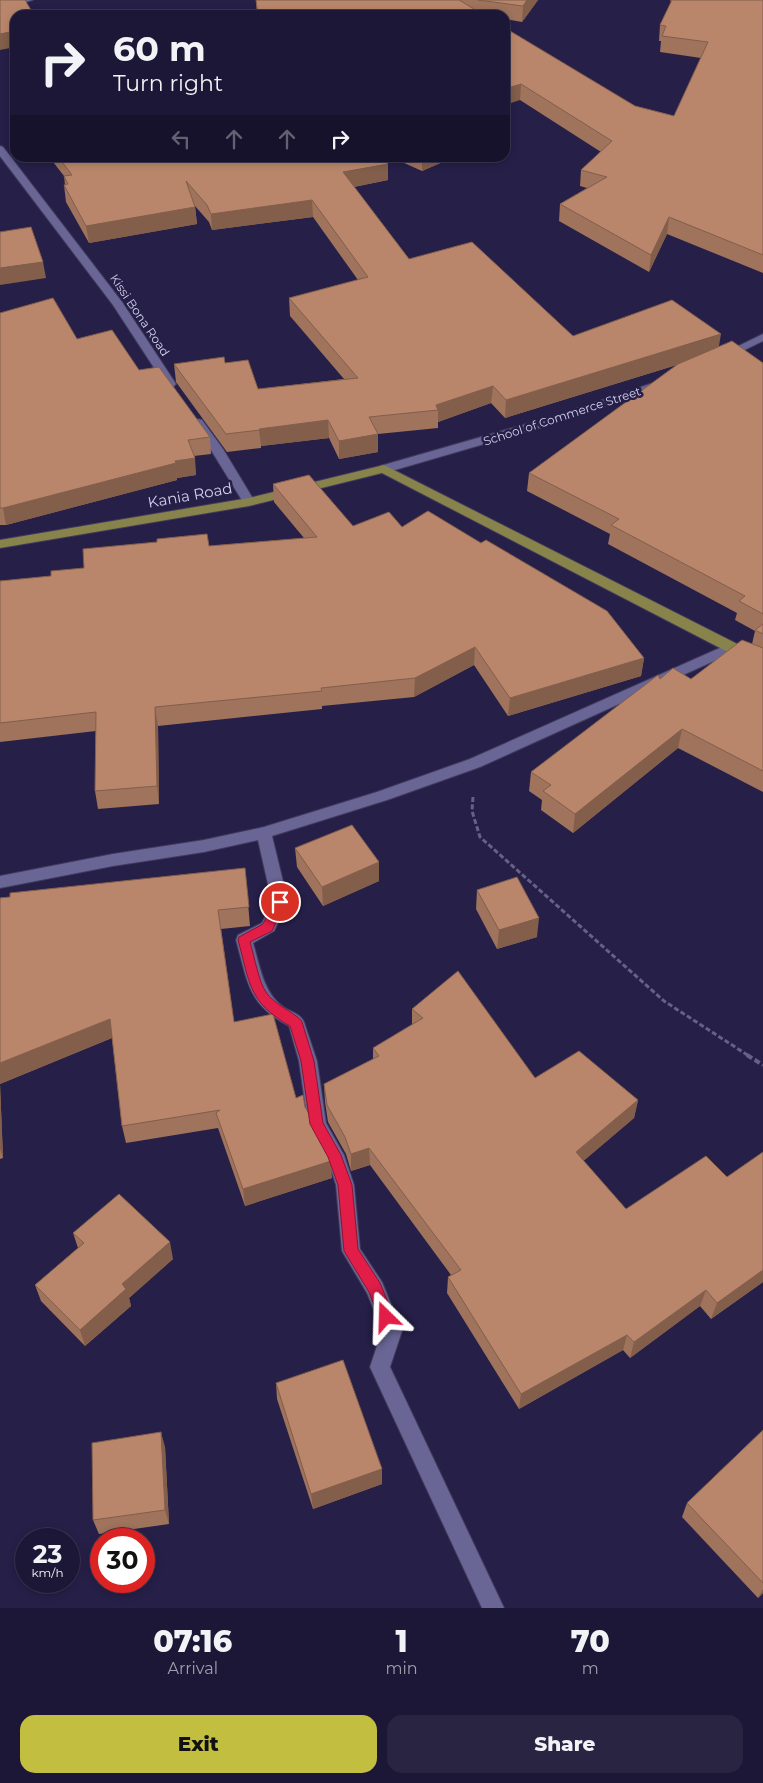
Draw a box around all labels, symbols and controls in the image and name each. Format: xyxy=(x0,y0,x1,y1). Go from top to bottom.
text: 60 m xyxy=(113,27,206,70)
icon: right xyxy=(30,30,95,95)
text: Turn right xyxy=(113,70,223,97)
icon: left xyxy=(167,125,195,153)
icon: ahead xyxy=(220,125,248,153)
icon: ahead xyxy=(273,125,301,153)
icon: right xyxy=(326,125,354,153)
street label: Kissi Bona Road xyxy=(107,271,173,359)
street label: School of Commerce Street xyxy=(481,383,643,449)
street label: Kania Road xyxy=(146,478,234,512)
pin xyxy=(259,881,301,923)
icon: arrive xyxy=(266,888,294,916)
position arrow xyxy=(359,1290,411,1342)
speed limit sign: 30 xyxy=(90,1528,155,1593)
text: 23 xyxy=(33,1539,62,1569)
text: km/h xyxy=(31,1565,64,1580)
text: 07:16 xyxy=(153,1623,232,1660)
text: 1 xyxy=(395,1623,408,1660)
text: 70 xyxy=(571,1623,610,1660)
text: Arrival xyxy=(168,1659,218,1678)
text: min xyxy=(385,1659,418,1678)
text: m xyxy=(582,1659,599,1678)
button: Exit xyxy=(20,1715,377,1773)
button: Share xyxy=(387,1715,743,1773)

